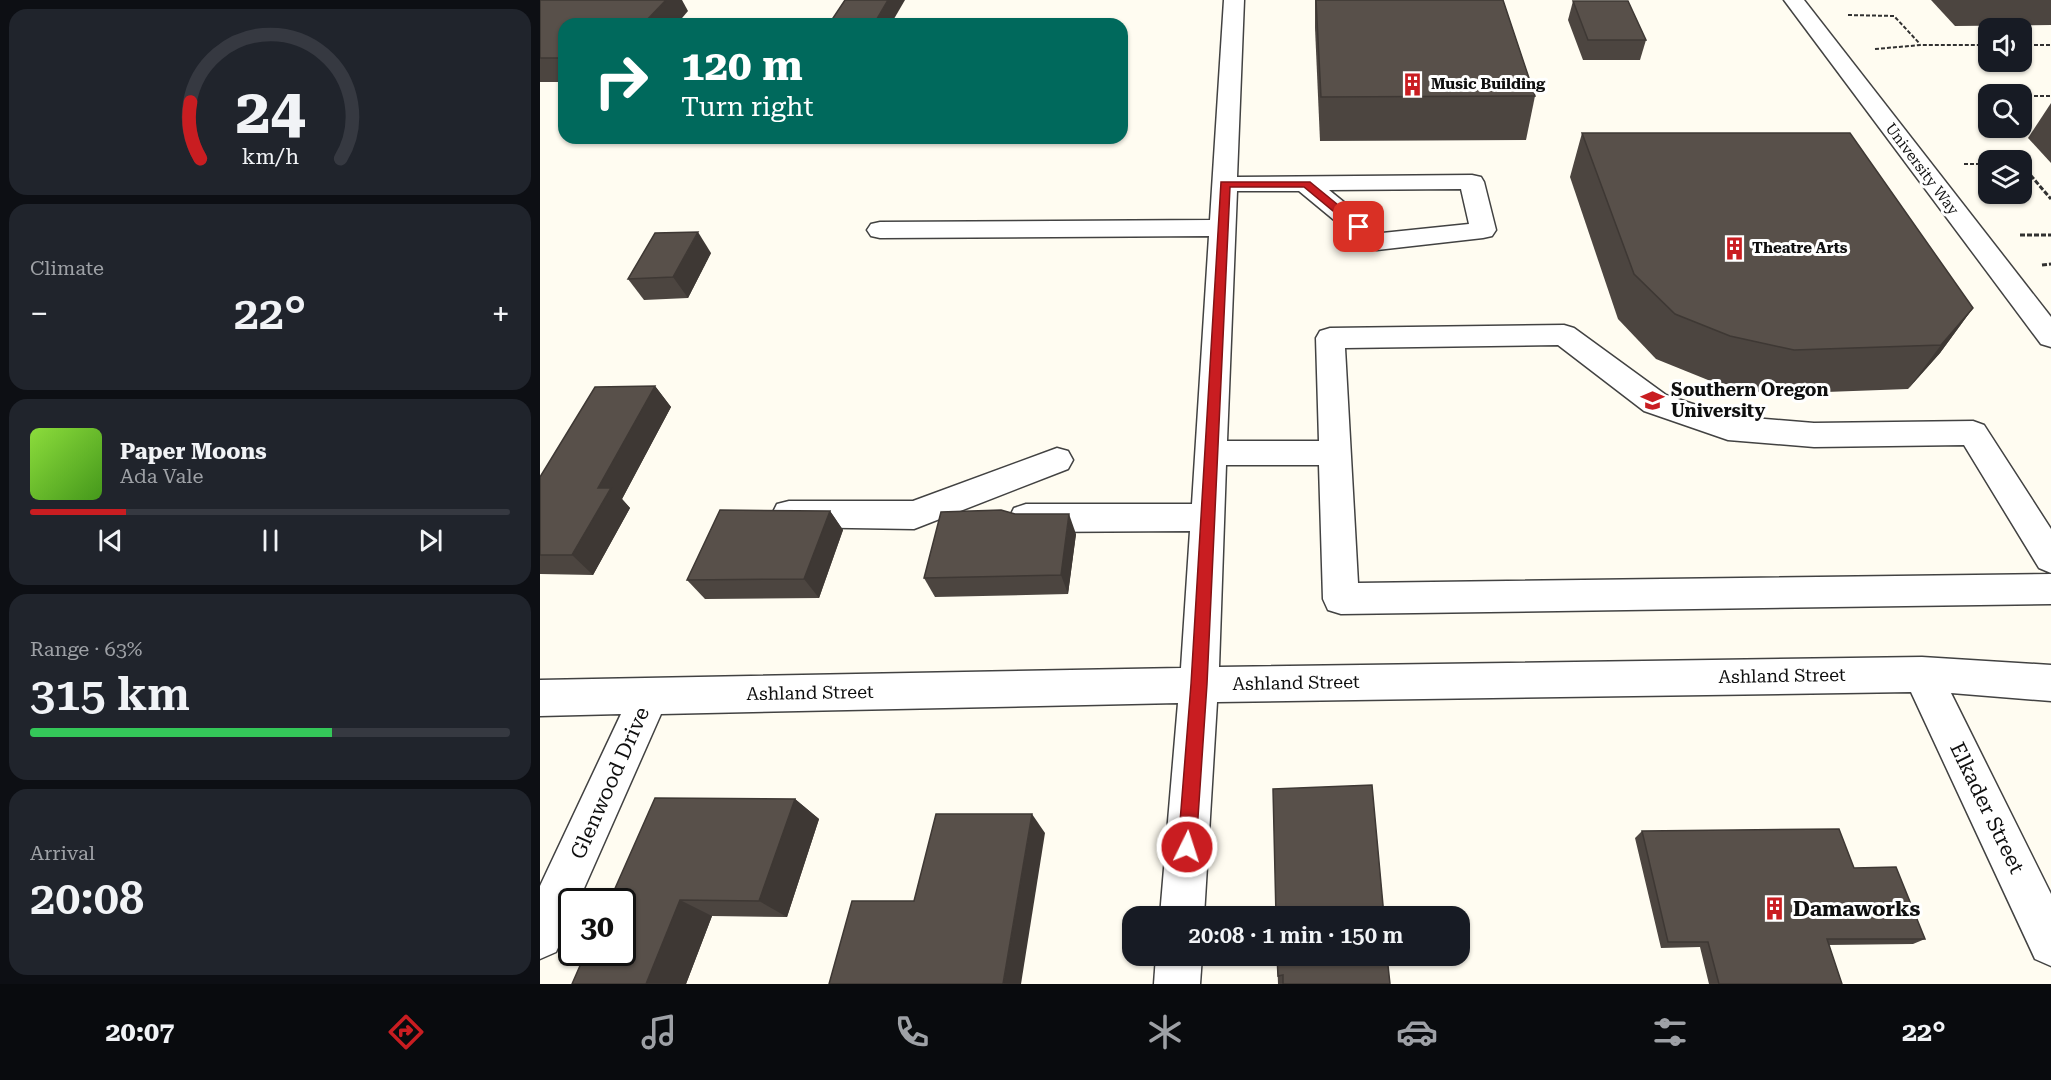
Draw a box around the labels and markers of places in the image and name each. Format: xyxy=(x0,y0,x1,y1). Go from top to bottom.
building icon: Music Building xyxy=(1400,71,1426,97)
place label: Music Building xyxy=(1431,75,1546,93)
pin xyxy=(1333,201,1384,252)
building icon: Theatre Arts xyxy=(1721,235,1747,261)
place label: Theatre Arts xyxy=(1752,239,1848,257)
place label: Southern Oregon University xyxy=(1671,379,1828,421)
school or university icon: Southern Oregon University xyxy=(1640,387,1666,413)
building icon: Damaworks xyxy=(1762,896,1788,922)
place label: Damaworks xyxy=(1793,897,1920,921)

